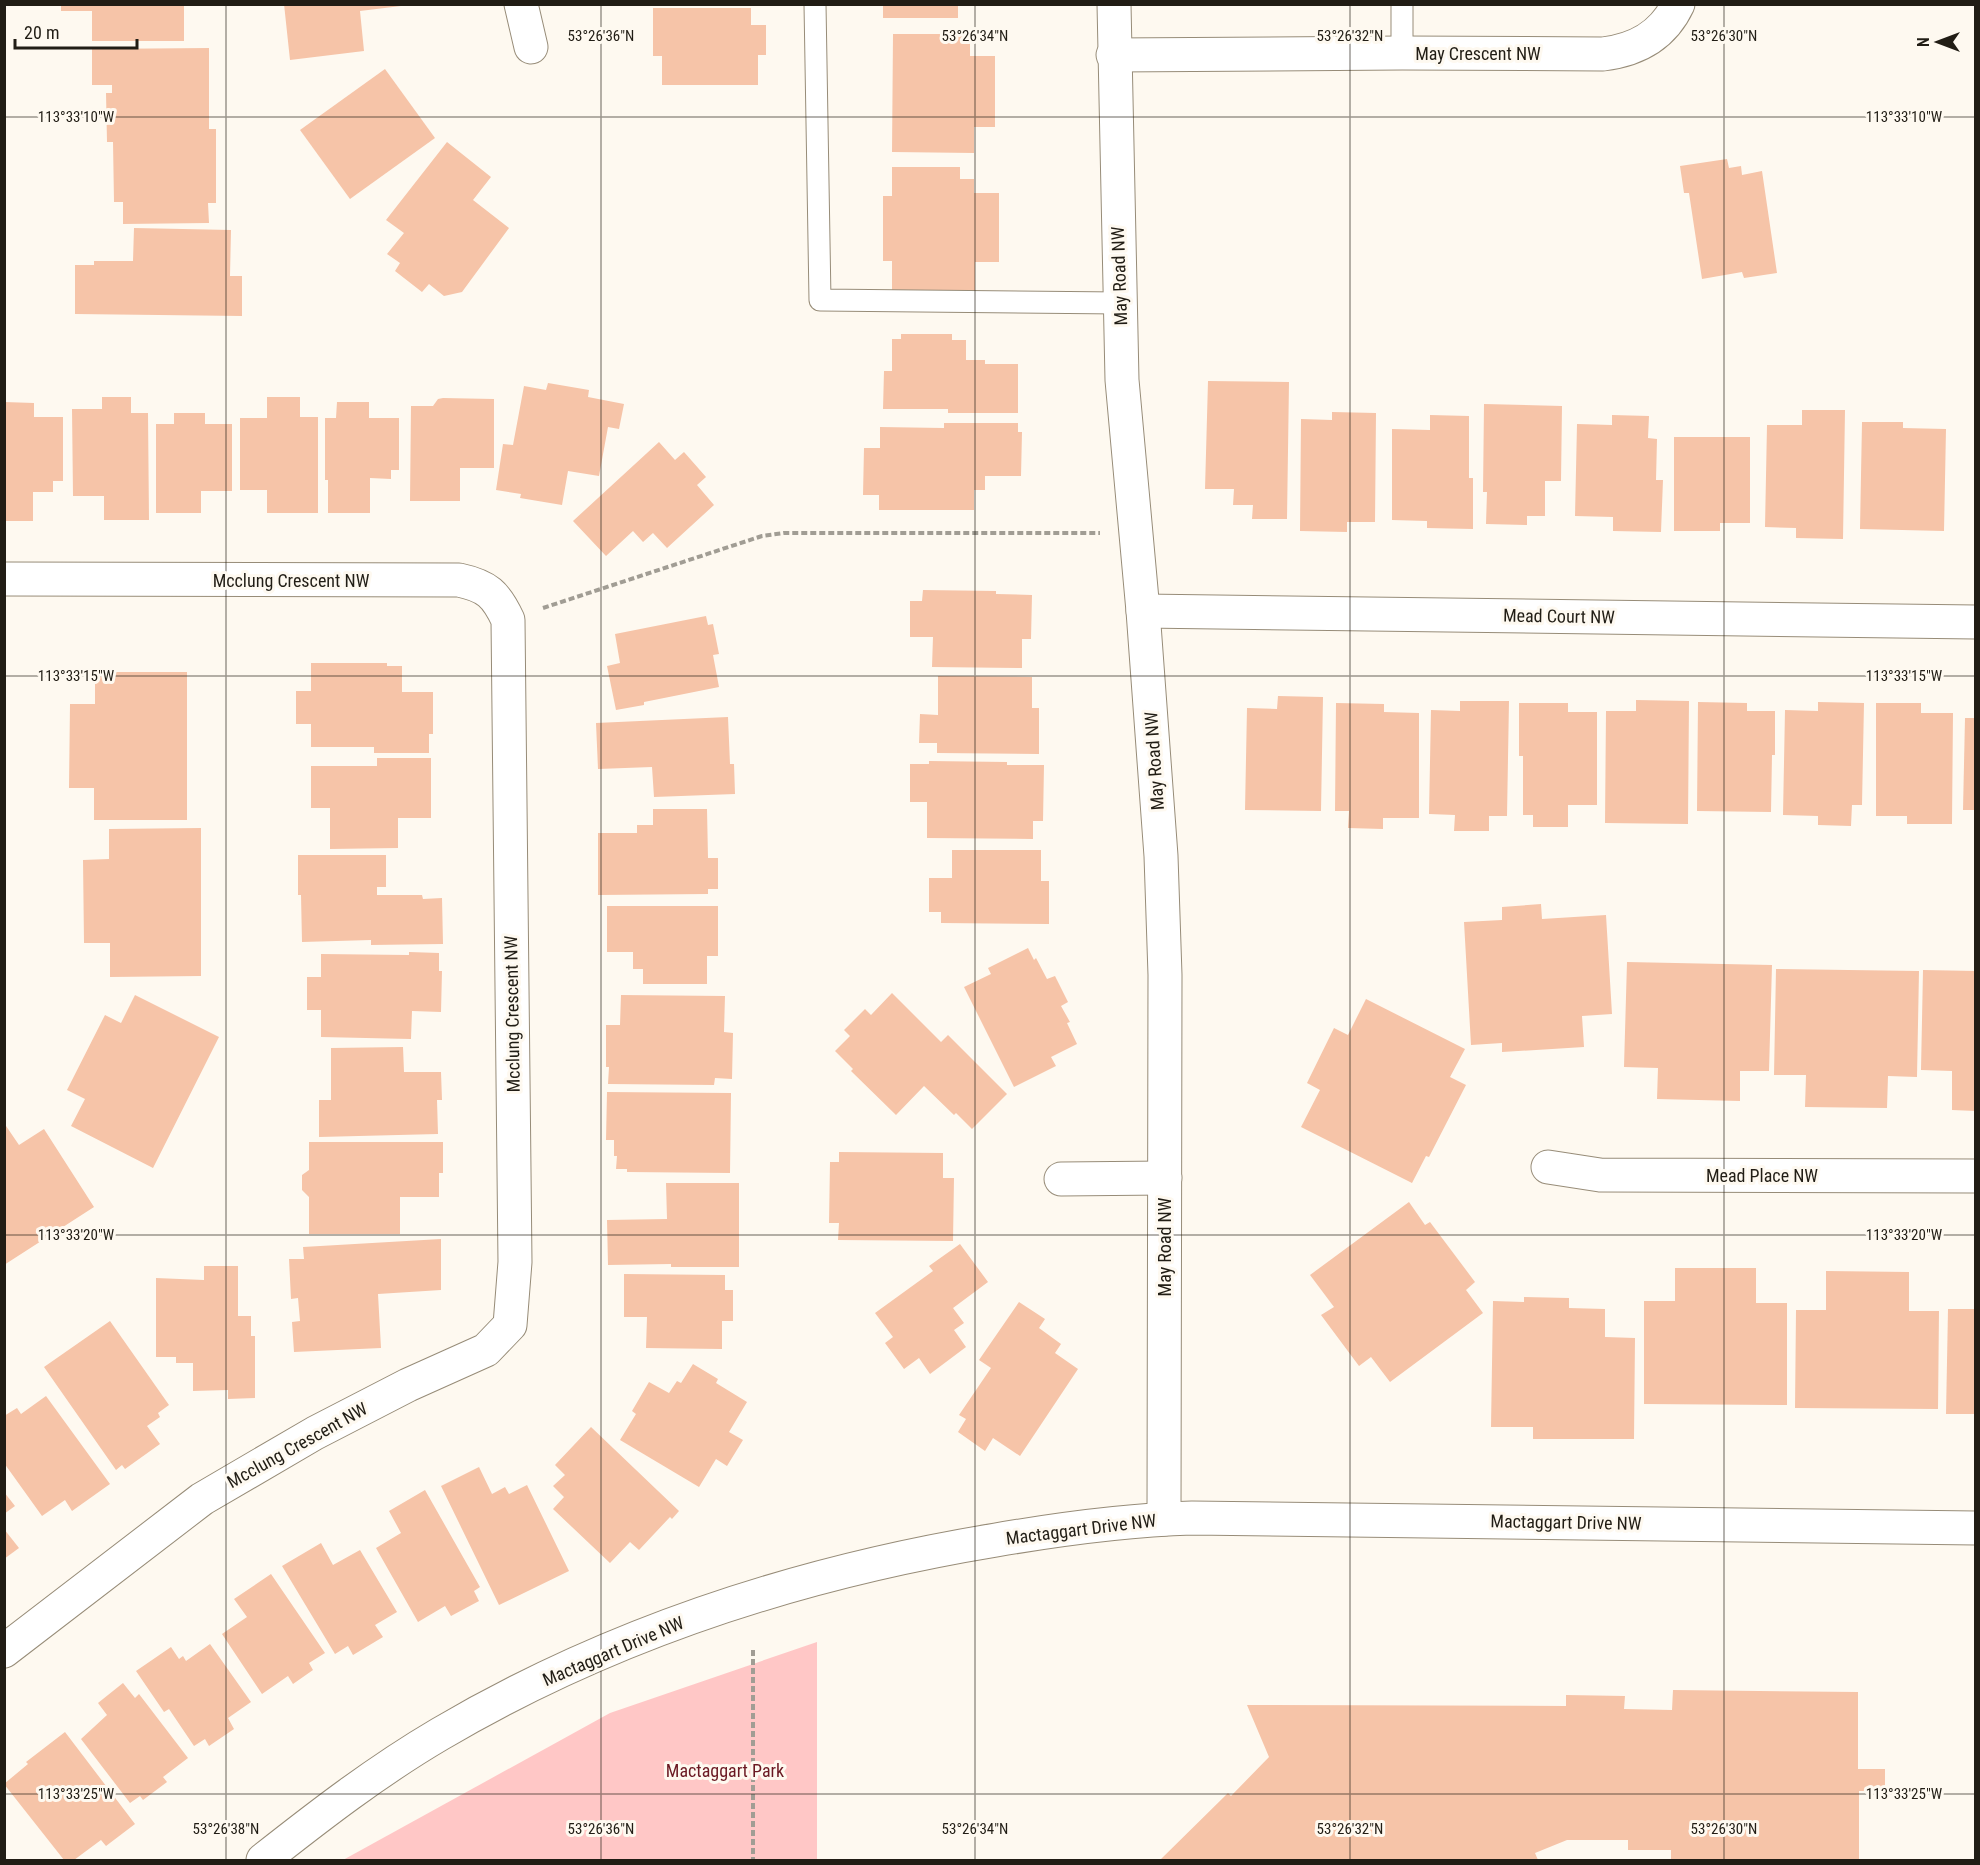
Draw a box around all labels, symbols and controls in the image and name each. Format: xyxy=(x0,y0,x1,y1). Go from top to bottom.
scale bar xyxy=(15,12,136,50)
north arrow xyxy=(1908,12,1968,72)
text: 20 m xyxy=(24,22,59,43)
text: 53°26'36"N xyxy=(568,27,634,45)
text: 53°26'34"N xyxy=(942,27,1008,45)
text: 53°26'32"N xyxy=(1317,27,1383,45)
text: 53°26'30"N xyxy=(1691,27,1757,45)
text: N xyxy=(1914,37,1933,47)
street label: May Crescent NW xyxy=(1415,43,1541,64)
text: 113°33'10"W xyxy=(38,108,115,126)
text: 113°33'10"W xyxy=(1866,108,1943,126)
street label: May Road NW xyxy=(1107,226,1131,326)
street label: Mcclung Crescent NW xyxy=(213,570,370,591)
street label: Mead Court NW xyxy=(1503,605,1615,627)
text: 113°33'15"W xyxy=(38,667,115,685)
text: 113°33'15"W xyxy=(1866,667,1943,685)
street label: May Road NW xyxy=(1140,711,1168,811)
street label: Mcclung Crescent NW xyxy=(500,935,524,1093)
street label: Mead Place NW xyxy=(1706,1165,1818,1186)
street label: May Road NW xyxy=(1154,1197,1175,1296)
text: 113°33'20"W xyxy=(38,1226,115,1244)
text: 113°33'20"W xyxy=(1866,1226,1943,1244)
street label: Mcclung Crescent NW xyxy=(223,1398,371,1492)
street label: Mactaggart Drive NW xyxy=(1005,1509,1158,1549)
street label: Mactaggart Drive NW xyxy=(1490,1510,1642,1534)
street label: Mactaggart Drive NW xyxy=(539,1612,687,1690)
park label: Mactaggart Park xyxy=(666,1760,784,1781)
text: 113°33'25"W xyxy=(38,1785,115,1803)
text: 113°33'25"W xyxy=(1866,1785,1943,1803)
text: 53°26'38"N xyxy=(193,1820,259,1838)
text: 53°26'36"N xyxy=(568,1820,634,1838)
text: 53°26'34"N xyxy=(942,1820,1008,1838)
text: 53°26'32"N xyxy=(1317,1820,1383,1838)
text: 53°26'30"N xyxy=(1691,1820,1757,1838)

